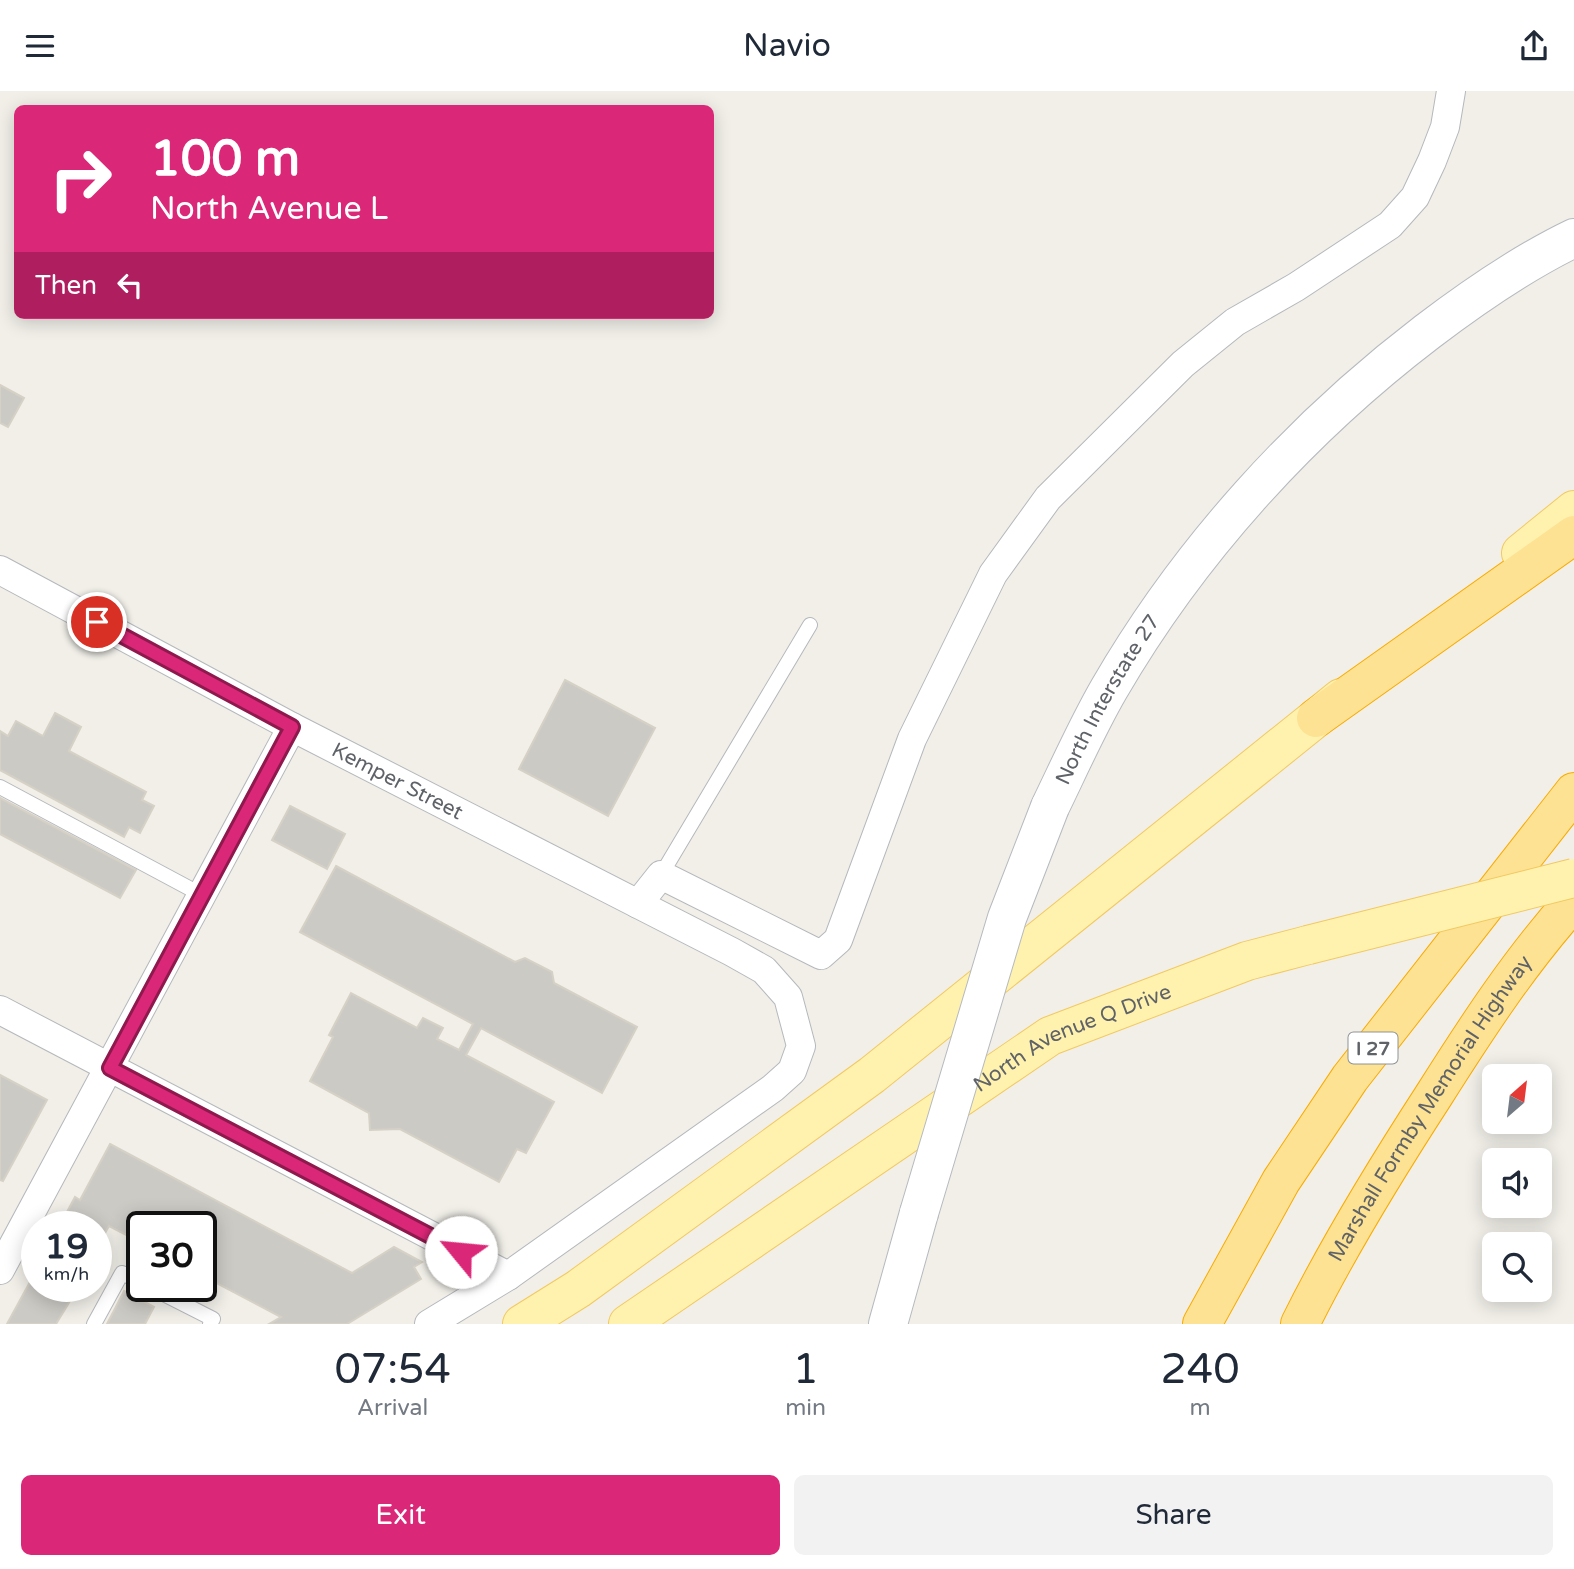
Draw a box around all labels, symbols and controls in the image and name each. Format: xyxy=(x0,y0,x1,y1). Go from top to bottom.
icon: menu xyxy=(21,27,59,65)
text: Navio xyxy=(743,27,831,65)
icon: share xyxy=(1515,27,1553,65)
text: 100 m xyxy=(150,130,300,189)
icon: right xyxy=(35,133,126,224)
text: North Avenue L xyxy=(150,190,388,228)
icon: left xyxy=(111,266,149,304)
text: Then xyxy=(35,270,97,301)
pin xyxy=(67,592,127,652)
icon: arrive xyxy=(78,603,116,641)
street label: North Interstate 27 xyxy=(1051,610,1165,789)
street label: Kemper Street xyxy=(327,737,467,825)
street label: Marshall Formby Memorial Highway xyxy=(1323,951,1537,1266)
street label: North Avenue Q Drive xyxy=(969,979,1175,1098)
road number: I 27 xyxy=(1348,1033,1398,1064)
north arrow xyxy=(1482,1064,1552,1134)
map controls xyxy=(1482,1064,1552,1302)
button: sound xyxy=(1482,1148,1552,1218)
speed limit sign: 30 xyxy=(126,1211,217,1302)
position arrow xyxy=(424,1215,498,1289)
text: 19 xyxy=(45,1226,88,1268)
button: search xyxy=(1482,1232,1552,1302)
text: km/h xyxy=(44,1263,89,1285)
text: 07:54 xyxy=(334,1344,451,1395)
text: 1 xyxy=(792,1344,819,1395)
text: 240 xyxy=(1160,1344,1240,1395)
text: Arrival xyxy=(357,1394,428,1422)
text: min xyxy=(785,1394,826,1422)
text: m xyxy=(1189,1394,1211,1422)
button: Exit xyxy=(21,1475,780,1555)
button: Share xyxy=(794,1475,1553,1555)

